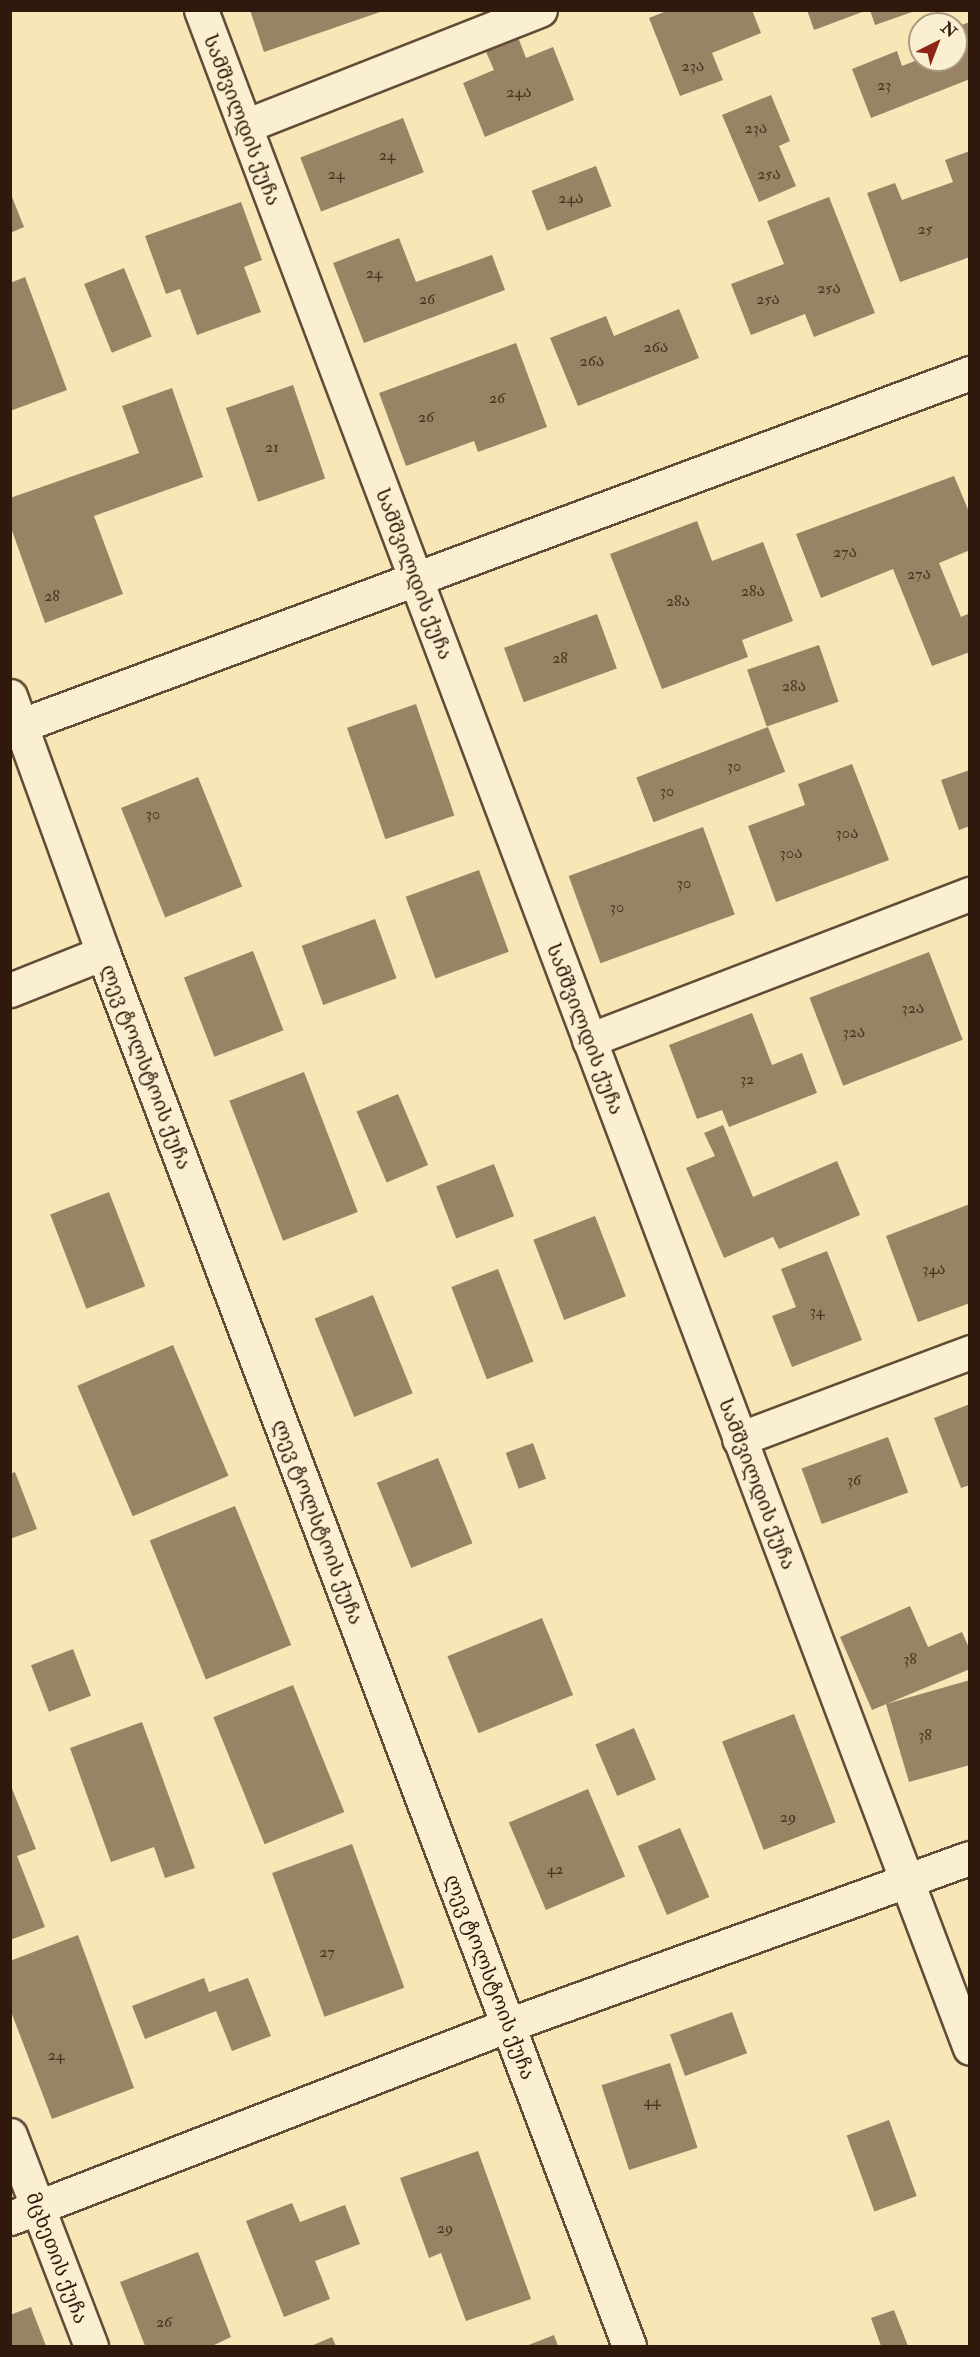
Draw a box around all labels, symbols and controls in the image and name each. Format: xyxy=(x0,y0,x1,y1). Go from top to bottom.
north arrow xyxy=(908,12,968,72)
text: N xyxy=(937,18,961,42)
street label: სამშვილდის ქუჩა xyxy=(198,31,286,209)
house number: 23ა xyxy=(682,56,704,76)
house number: 23 xyxy=(877,75,891,95)
house number: 24ა xyxy=(506,82,532,102)
house number: 23ა xyxy=(745,118,767,138)
house number: 24 xyxy=(379,145,395,165)
house number: 24 xyxy=(328,164,344,184)
house number: 25ა xyxy=(757,164,781,184)
house number: 24ა xyxy=(558,188,584,208)
house number: 25 xyxy=(917,219,933,239)
house number: 24 xyxy=(366,263,382,283)
house number: 25ა xyxy=(817,278,841,298)
house number: 26 xyxy=(419,289,435,309)
house number: 25ა xyxy=(756,289,780,309)
house number: 26ა xyxy=(644,337,668,357)
house number: 26ა xyxy=(580,351,604,371)
house number: 26 xyxy=(489,388,505,408)
house number: 26 xyxy=(418,407,434,427)
house number: 21 xyxy=(265,437,279,457)
street label: სამშვილდის ქუჩა xyxy=(370,485,458,663)
house number: 27ა xyxy=(833,542,857,562)
house number: 27ა xyxy=(907,564,931,584)
house number: 28ა xyxy=(741,581,765,601)
house number: 28 xyxy=(44,586,60,606)
house number: 28ა xyxy=(666,591,690,611)
house number: 28 xyxy=(552,648,568,668)
house number: 28ა xyxy=(782,676,806,696)
house number: 30 xyxy=(727,756,741,776)
house number: 30 xyxy=(660,781,674,801)
house number: 30 xyxy=(146,804,160,824)
house number: 30ა xyxy=(836,823,858,843)
house number: 30ა xyxy=(780,843,802,863)
house number: 30 xyxy=(677,873,691,893)
house number: 30 xyxy=(610,897,624,917)
street label: სამშვილდის ქუჩა xyxy=(541,940,629,1118)
street label: ლევ ტოლსტოის ქუჩა xyxy=(96,961,196,1173)
house number: 32ა xyxy=(902,998,924,1018)
house number: 32ა xyxy=(843,1022,865,1042)
house number: 32 xyxy=(740,1069,754,1089)
house number: 34ა xyxy=(922,1259,946,1279)
house number: 34 xyxy=(810,1301,824,1321)
street label: სამშვილდის ქუჩა xyxy=(713,1395,801,1573)
street label: ლევ ტოლსტოის ქუჩა xyxy=(268,1416,368,1628)
house number: 36 xyxy=(847,1470,861,1490)
house number: 38 xyxy=(903,1649,917,1669)
house number: 38 xyxy=(918,1725,932,1745)
house number: 29 xyxy=(780,1807,796,1827)
house number: 42 xyxy=(547,1859,563,1879)
street label: ლევ ტოლსტოის ქუჩა xyxy=(440,1871,540,2083)
house number: 27 xyxy=(319,1942,335,1962)
house number: 24 xyxy=(48,2045,64,2065)
house number: 44 xyxy=(643,2091,661,2111)
street label: მცხეთის ქუჩა xyxy=(21,2189,93,2327)
house number: 29 xyxy=(437,2218,453,2238)
house number: 26 xyxy=(156,2312,172,2332)

